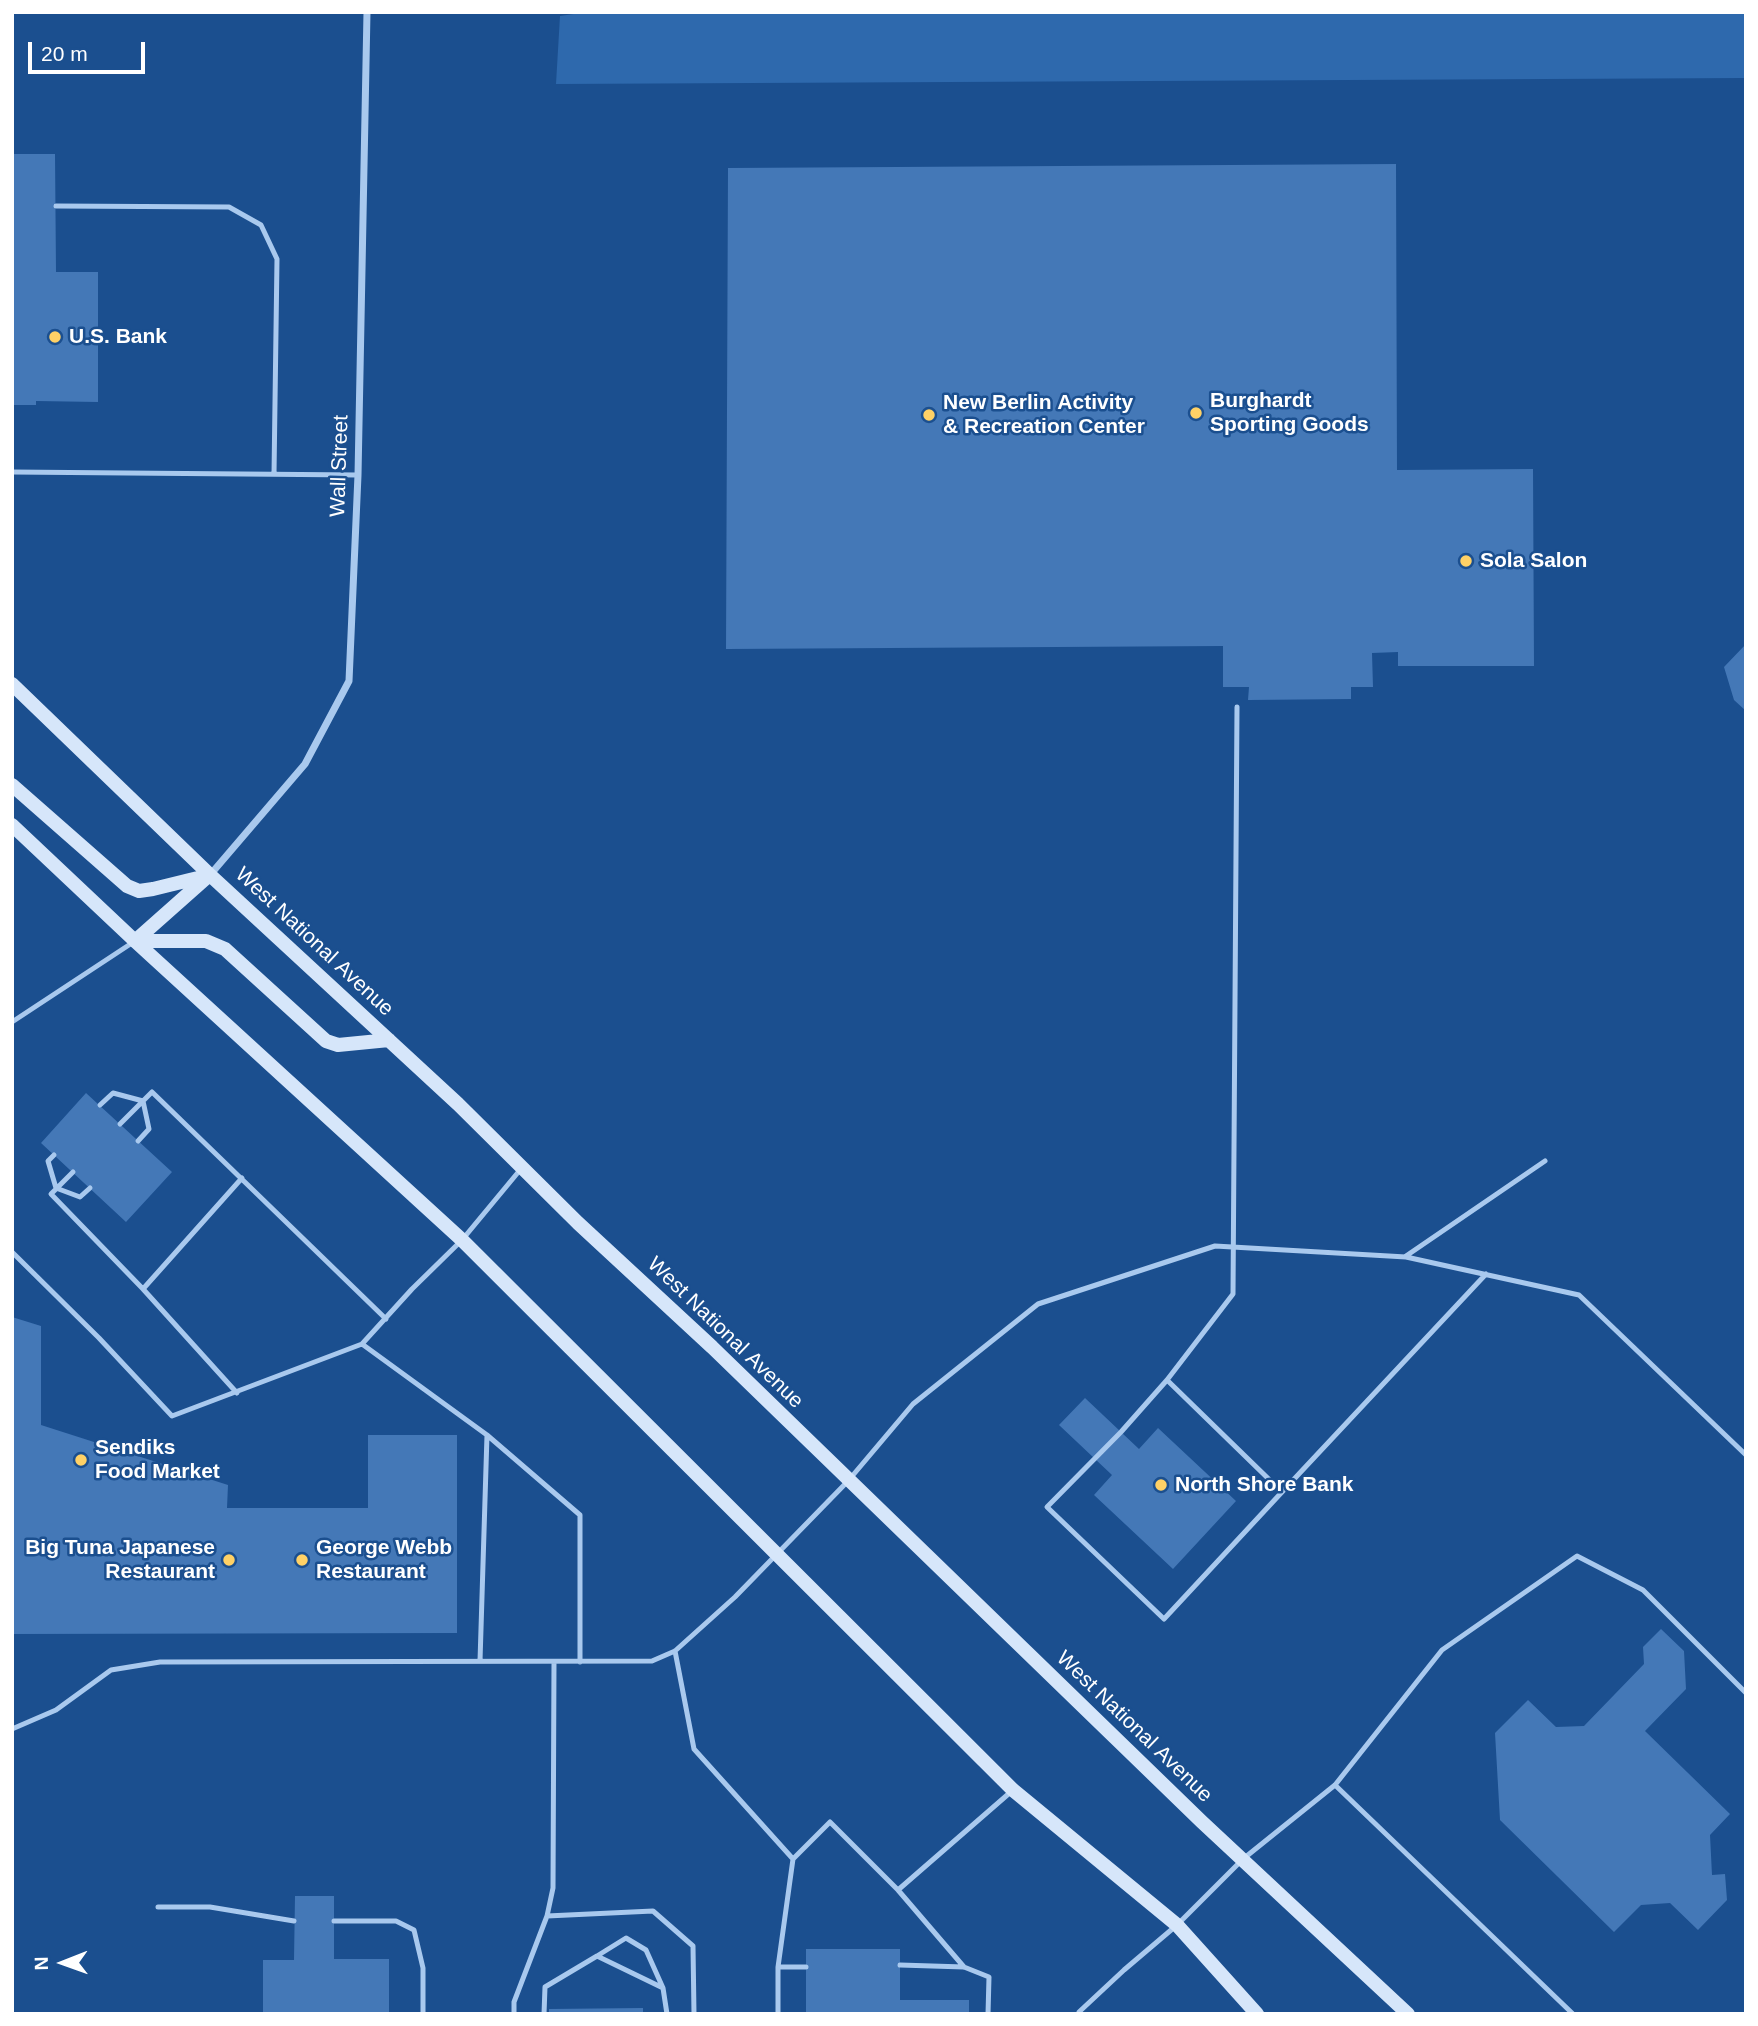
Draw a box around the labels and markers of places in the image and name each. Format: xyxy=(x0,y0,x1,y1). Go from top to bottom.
place label: U.S. Bank xyxy=(69,324,167,350)
marker: U.S. Bank xyxy=(47,329,63,345)
place label: Burghardt Sporting Goods xyxy=(1210,388,1369,438)
place label: New Berlin Activity & Recreation Center xyxy=(943,390,1145,440)
marker: Burghardt Sporting Goods xyxy=(1188,405,1204,421)
marker: New Berlin Activity & Recreation Center xyxy=(921,407,937,423)
place label: Sola Salon xyxy=(1480,548,1587,574)
marker: Sola Salon xyxy=(1458,553,1474,569)
place label: Sendiks Food Market xyxy=(95,1435,220,1485)
marker: Sendiks Food Market xyxy=(73,1452,89,1468)
place label: North Shore Bank xyxy=(1175,1472,1354,1498)
marker: North Shore Bank xyxy=(1153,1477,1169,1493)
place label: Big Tuna Japanese Restaurant xyxy=(25,1535,215,1585)
place label: George Webb Restaurant xyxy=(316,1535,452,1585)
marker: Big Tuna Japanese Restaurant xyxy=(221,1552,237,1568)
marker: George Webb Restaurant xyxy=(294,1552,310,1568)

